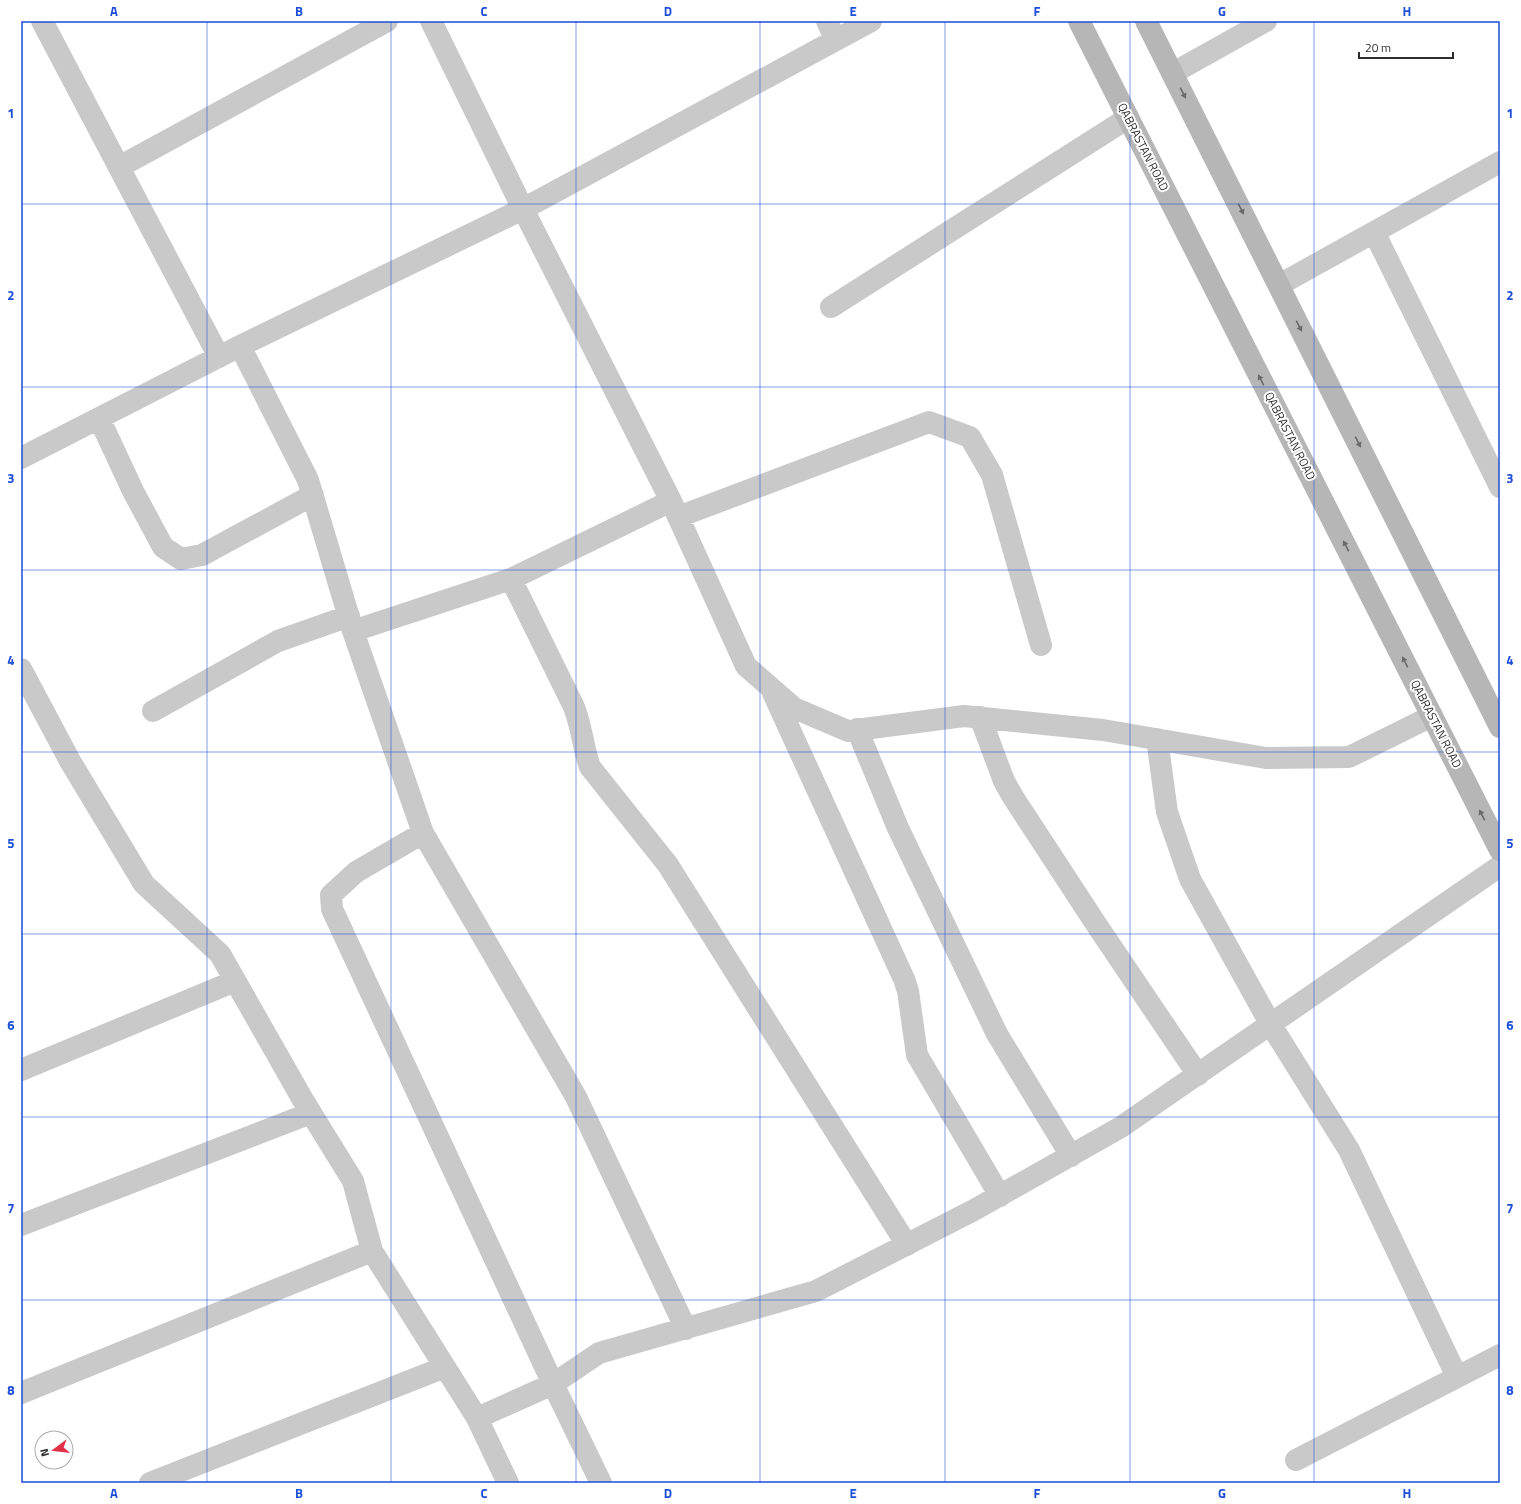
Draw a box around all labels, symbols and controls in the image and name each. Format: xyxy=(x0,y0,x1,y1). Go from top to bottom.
text: A xyxy=(110,1,118,21)
text: B xyxy=(295,1,303,21)
text: C xyxy=(480,1,488,21)
text: D xyxy=(664,1,672,21)
text: E xyxy=(849,1,857,21)
text: F xyxy=(1034,1,1041,21)
text: G xyxy=(1218,1,1226,21)
text: H xyxy=(1403,1,1411,21)
scale bar xyxy=(1359,34,1453,60)
text: 20 m xyxy=(1365,38,1391,57)
one-way arrow xyxy=(1180,87,1186,99)
street label: QABRASTAN ROAD xyxy=(1113,99,1174,194)
text: 1 xyxy=(7,103,15,123)
text: 1 xyxy=(1506,103,1514,123)
one-way arrow xyxy=(1238,204,1244,215)
text: 2 xyxy=(7,285,15,305)
text: 2 xyxy=(1506,285,1514,305)
one-way arrow xyxy=(1296,320,1302,331)
one-way arrow xyxy=(1258,374,1265,386)
street label: QABRASTAN ROAD xyxy=(1260,388,1321,483)
one-way arrow xyxy=(1354,436,1361,448)
text: 3 xyxy=(7,468,15,488)
text: 3 xyxy=(1506,468,1514,488)
one-way arrow xyxy=(1343,540,1349,552)
text: 4 xyxy=(7,650,15,670)
text: 4 xyxy=(1506,650,1514,670)
one-way arrow xyxy=(1401,656,1408,668)
street label: QABRASTAN ROAD xyxy=(1406,676,1467,771)
one-way arrow xyxy=(1479,810,1486,821)
text: 5 xyxy=(7,833,15,853)
text: 5 xyxy=(1506,833,1514,853)
text: 6 xyxy=(7,1015,15,1035)
text: 6 xyxy=(1506,1015,1514,1035)
text: 7 xyxy=(7,1198,15,1218)
text: 7 xyxy=(1506,1198,1514,1218)
text: 8 xyxy=(7,1380,15,1400)
text: 8 xyxy=(1506,1380,1514,1400)
north arrow xyxy=(34,1430,74,1470)
text: N xyxy=(36,1447,53,1458)
text: A xyxy=(110,1483,118,1503)
text: B xyxy=(295,1483,303,1503)
text: C xyxy=(480,1483,488,1503)
text: D xyxy=(664,1483,672,1503)
text: E xyxy=(849,1483,857,1503)
text: F xyxy=(1034,1483,1041,1503)
text: G xyxy=(1218,1483,1226,1503)
text: H xyxy=(1403,1483,1411,1503)

